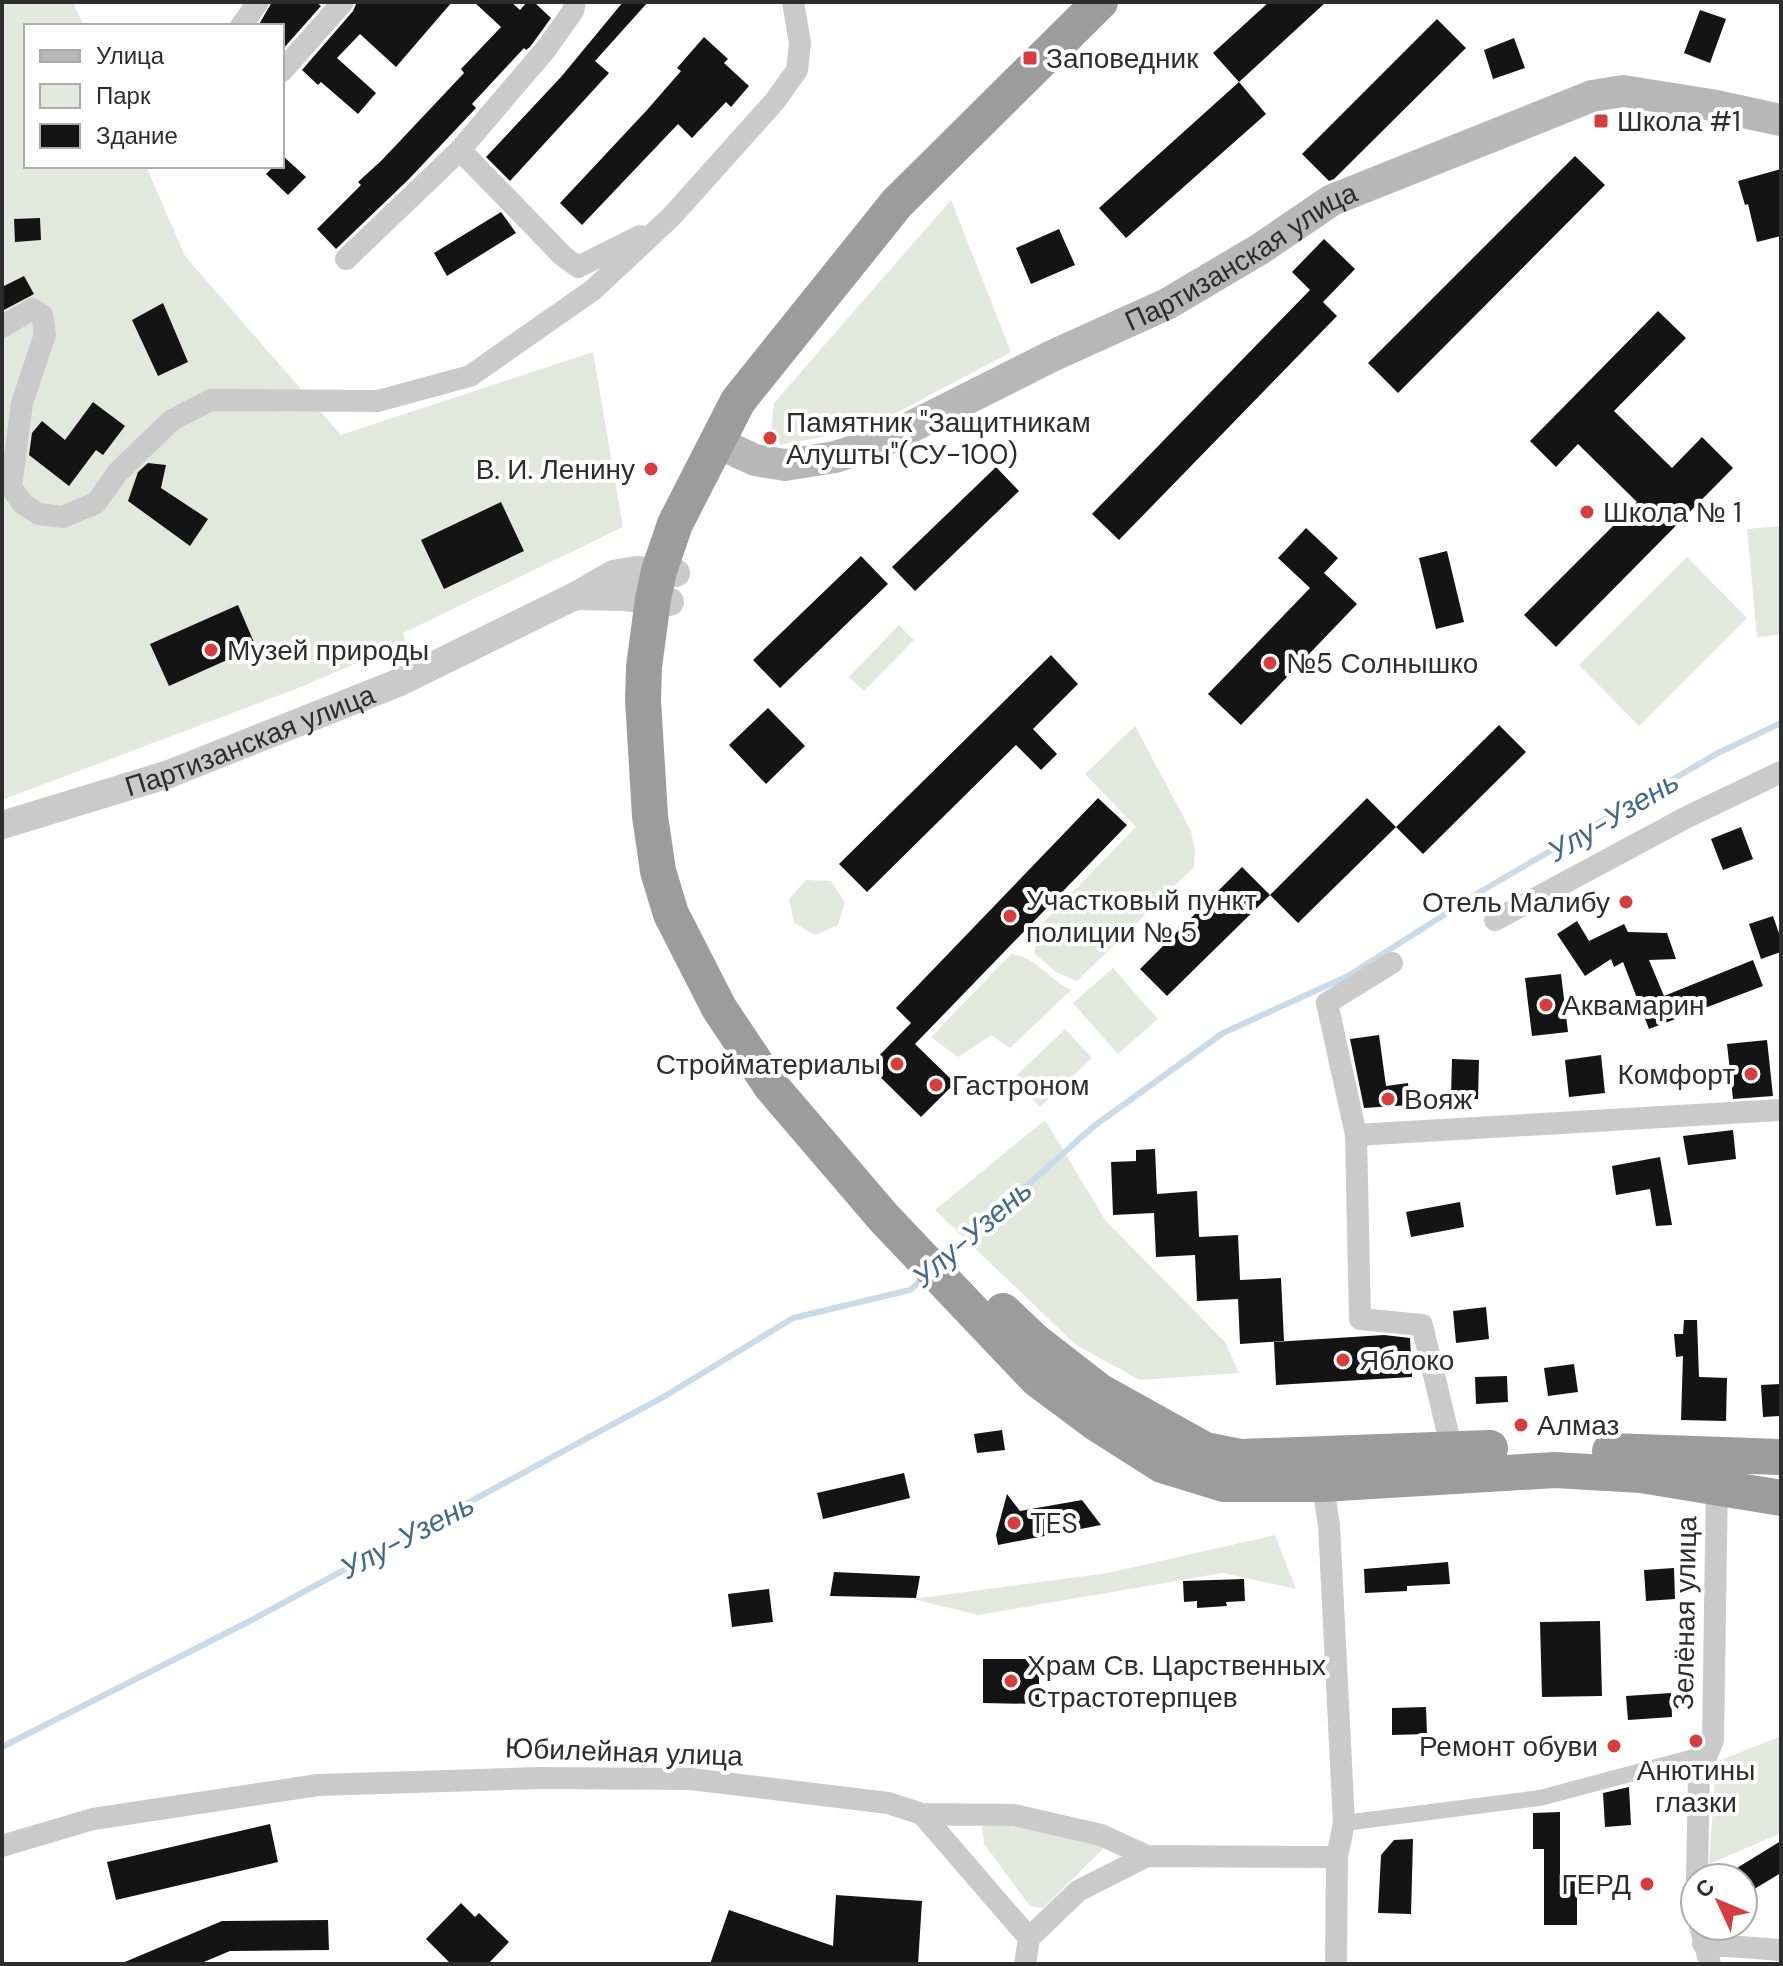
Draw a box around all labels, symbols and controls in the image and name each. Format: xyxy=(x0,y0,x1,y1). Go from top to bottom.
legend xyxy=(24,24,284,168)
text: Улица xyxy=(96,40,165,71)
place label: Заповедник xyxy=(1046,40,1199,77)
marker: Заповедник xyxy=(1021,49,1039,67)
text: Парк xyxy=(96,80,151,111)
place label: Школа #1 xyxy=(1617,103,1741,140)
marker: Школа #1 xyxy=(1592,112,1610,130)
text: Здание xyxy=(96,120,178,151)
street label: Партизанская улица xyxy=(1119,173,1363,339)
place label: Памятник "Защитникам Алушты"(СУ-100) xyxy=(786,404,1091,473)
marker: Памятник "Защитникам Алушты"(СУ-100) xyxy=(761,429,779,447)
place label: В. И. Ленину xyxy=(476,451,635,488)
marker: В. И. Ленину xyxy=(642,460,660,478)
place label: Школа № 1 xyxy=(1603,494,1742,531)
marker: Школа № 1 xyxy=(1578,503,1596,521)
place label: Музей природы xyxy=(227,632,429,669)
marker: Музей природы xyxy=(202,641,220,659)
place label: №5 Солнышко xyxy=(1286,645,1478,682)
marker: №5 Солнышко xyxy=(1261,654,1279,672)
street label: Партизанская улица xyxy=(120,675,381,805)
water label: Улу-Узень xyxy=(1539,762,1686,871)
place label: Участковый пункт полиции № 5 xyxy=(1026,882,1257,951)
place label: Отель Малибу xyxy=(1422,884,1610,921)
marker: Отель Малибу xyxy=(1617,893,1635,911)
marker: Участковый пункт полиции № 5 xyxy=(1001,907,1019,925)
place label: Аквамарин xyxy=(1562,987,1705,1024)
marker: Аквамарин xyxy=(1537,996,1555,1014)
place label: Стройматериалы xyxy=(656,1046,881,1083)
marker: Стройматериалы xyxy=(888,1055,906,1073)
place label: Комфорт xyxy=(1617,1056,1735,1093)
marker: Комфорт xyxy=(1742,1065,1760,1083)
place label: Гастроном xyxy=(952,1067,1089,1104)
marker: Гастроном xyxy=(927,1076,945,1094)
place label: Вояж xyxy=(1404,1081,1472,1118)
marker: Вояж xyxy=(1379,1090,1397,1108)
water label: Улу-Узень xyxy=(903,1170,1040,1296)
place label: Яблоко xyxy=(1359,1342,1454,1379)
marker: Яблоко xyxy=(1334,1351,1352,1369)
place label: Алмаз xyxy=(1537,1407,1619,1444)
marker: Алмаз xyxy=(1512,1416,1530,1434)
water label: Улу-Узень xyxy=(332,1484,481,1588)
place label: TES xyxy=(1030,1505,1078,1542)
marker: TES xyxy=(1005,1514,1023,1532)
street label: Зелёная улица xyxy=(1665,1515,1705,1710)
place label: Храм Св. Царственных Страстотерпцев xyxy=(1027,1647,1326,1716)
marker: Храм Св. Царственных Страстотерпцев xyxy=(1002,1672,1020,1690)
place label: Ремонт обуви xyxy=(1419,1728,1598,1765)
street label: Юбилейная улица xyxy=(504,1729,744,1775)
marker: Анютины глазки xyxy=(1687,1732,1705,1750)
marker: Ремонт обуви xyxy=(1605,1737,1623,1755)
place label: Анютины глазки xyxy=(1637,1752,1755,1821)
north arrow xyxy=(1679,1862,1759,1942)
place label: ГЕРД xyxy=(1561,1866,1631,1903)
text: С xyxy=(1689,1873,1721,1904)
marker: ГЕРД xyxy=(1638,1875,1656,1893)

